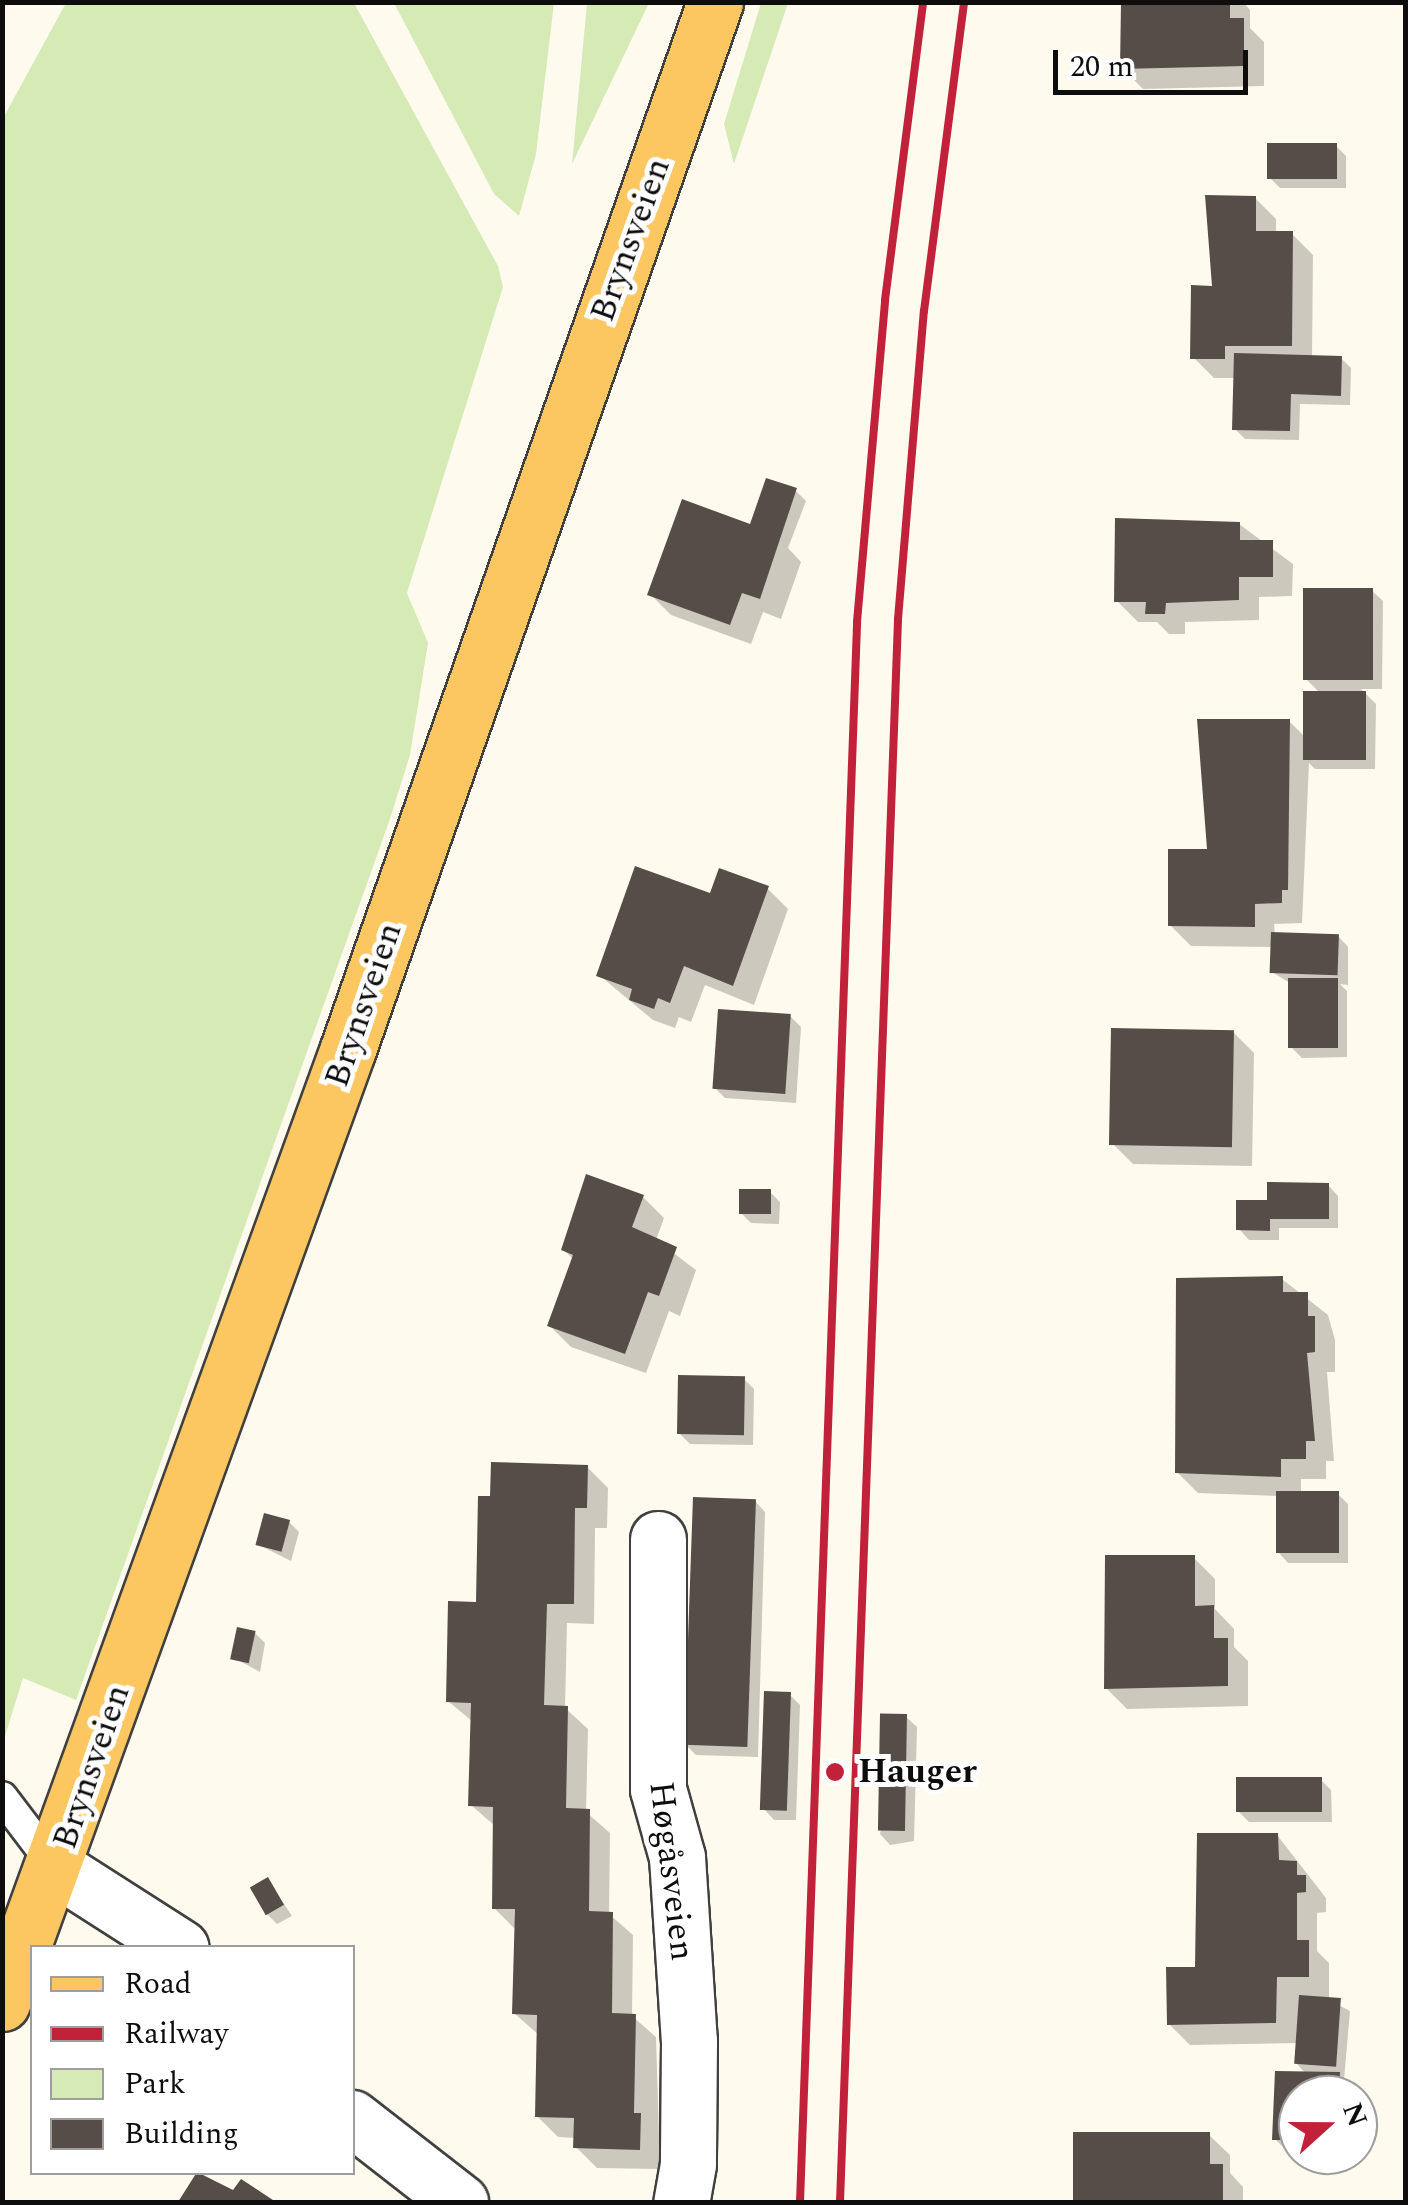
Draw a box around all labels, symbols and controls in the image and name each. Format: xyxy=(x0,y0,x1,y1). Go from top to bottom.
scale bar xyxy=(1058,30,1253,92)
text: 20 m xyxy=(1070,44,1133,90)
street label: Brynsveien xyxy=(582,152,680,328)
street label: Brynsveien xyxy=(316,917,412,1093)
street label: Brynsveien xyxy=(44,1679,140,1855)
place label: Hauger xyxy=(858,1751,977,1793)
marker: Hauger xyxy=(822,1759,848,1785)
street label: Høgåsveien xyxy=(639,1779,703,1963)
legend xyxy=(30,1945,355,2175)
text: Road xyxy=(124,1961,192,2007)
text: Railway xyxy=(124,2011,229,2057)
text: Park xyxy=(124,2061,186,2107)
north arrow xyxy=(1278,2075,1378,2175)
text: N xyxy=(1330,2096,1379,2133)
text: Building xyxy=(124,2111,239,2157)

